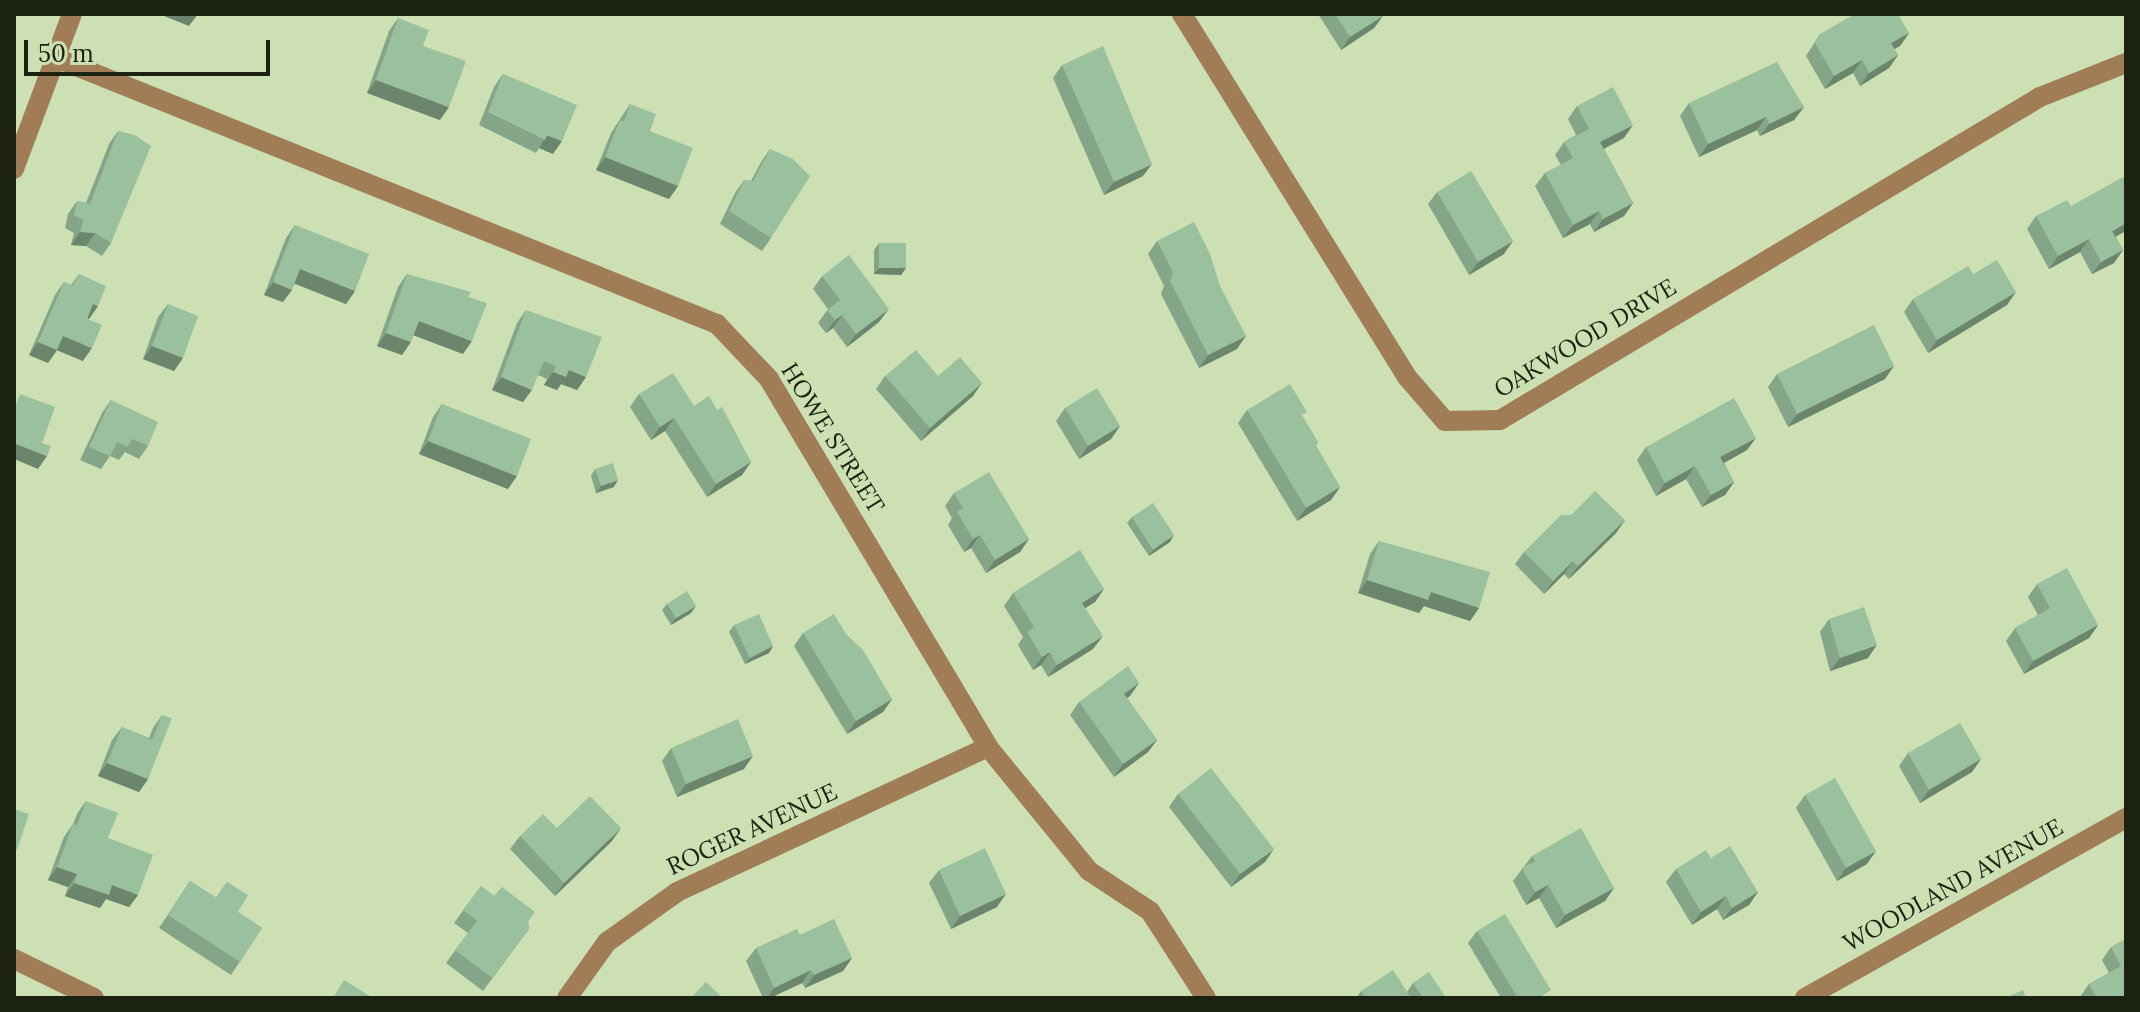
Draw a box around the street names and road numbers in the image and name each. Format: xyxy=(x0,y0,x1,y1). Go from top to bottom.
street label: OAKWOOD DRIVE xyxy=(1489,272,1681,404)
street label: HOWE STREET xyxy=(775,358,891,518)
street label: ROGER AVENUE xyxy=(662,777,842,881)
street label: WOODLAND AVENUE xyxy=(1838,813,2068,957)

